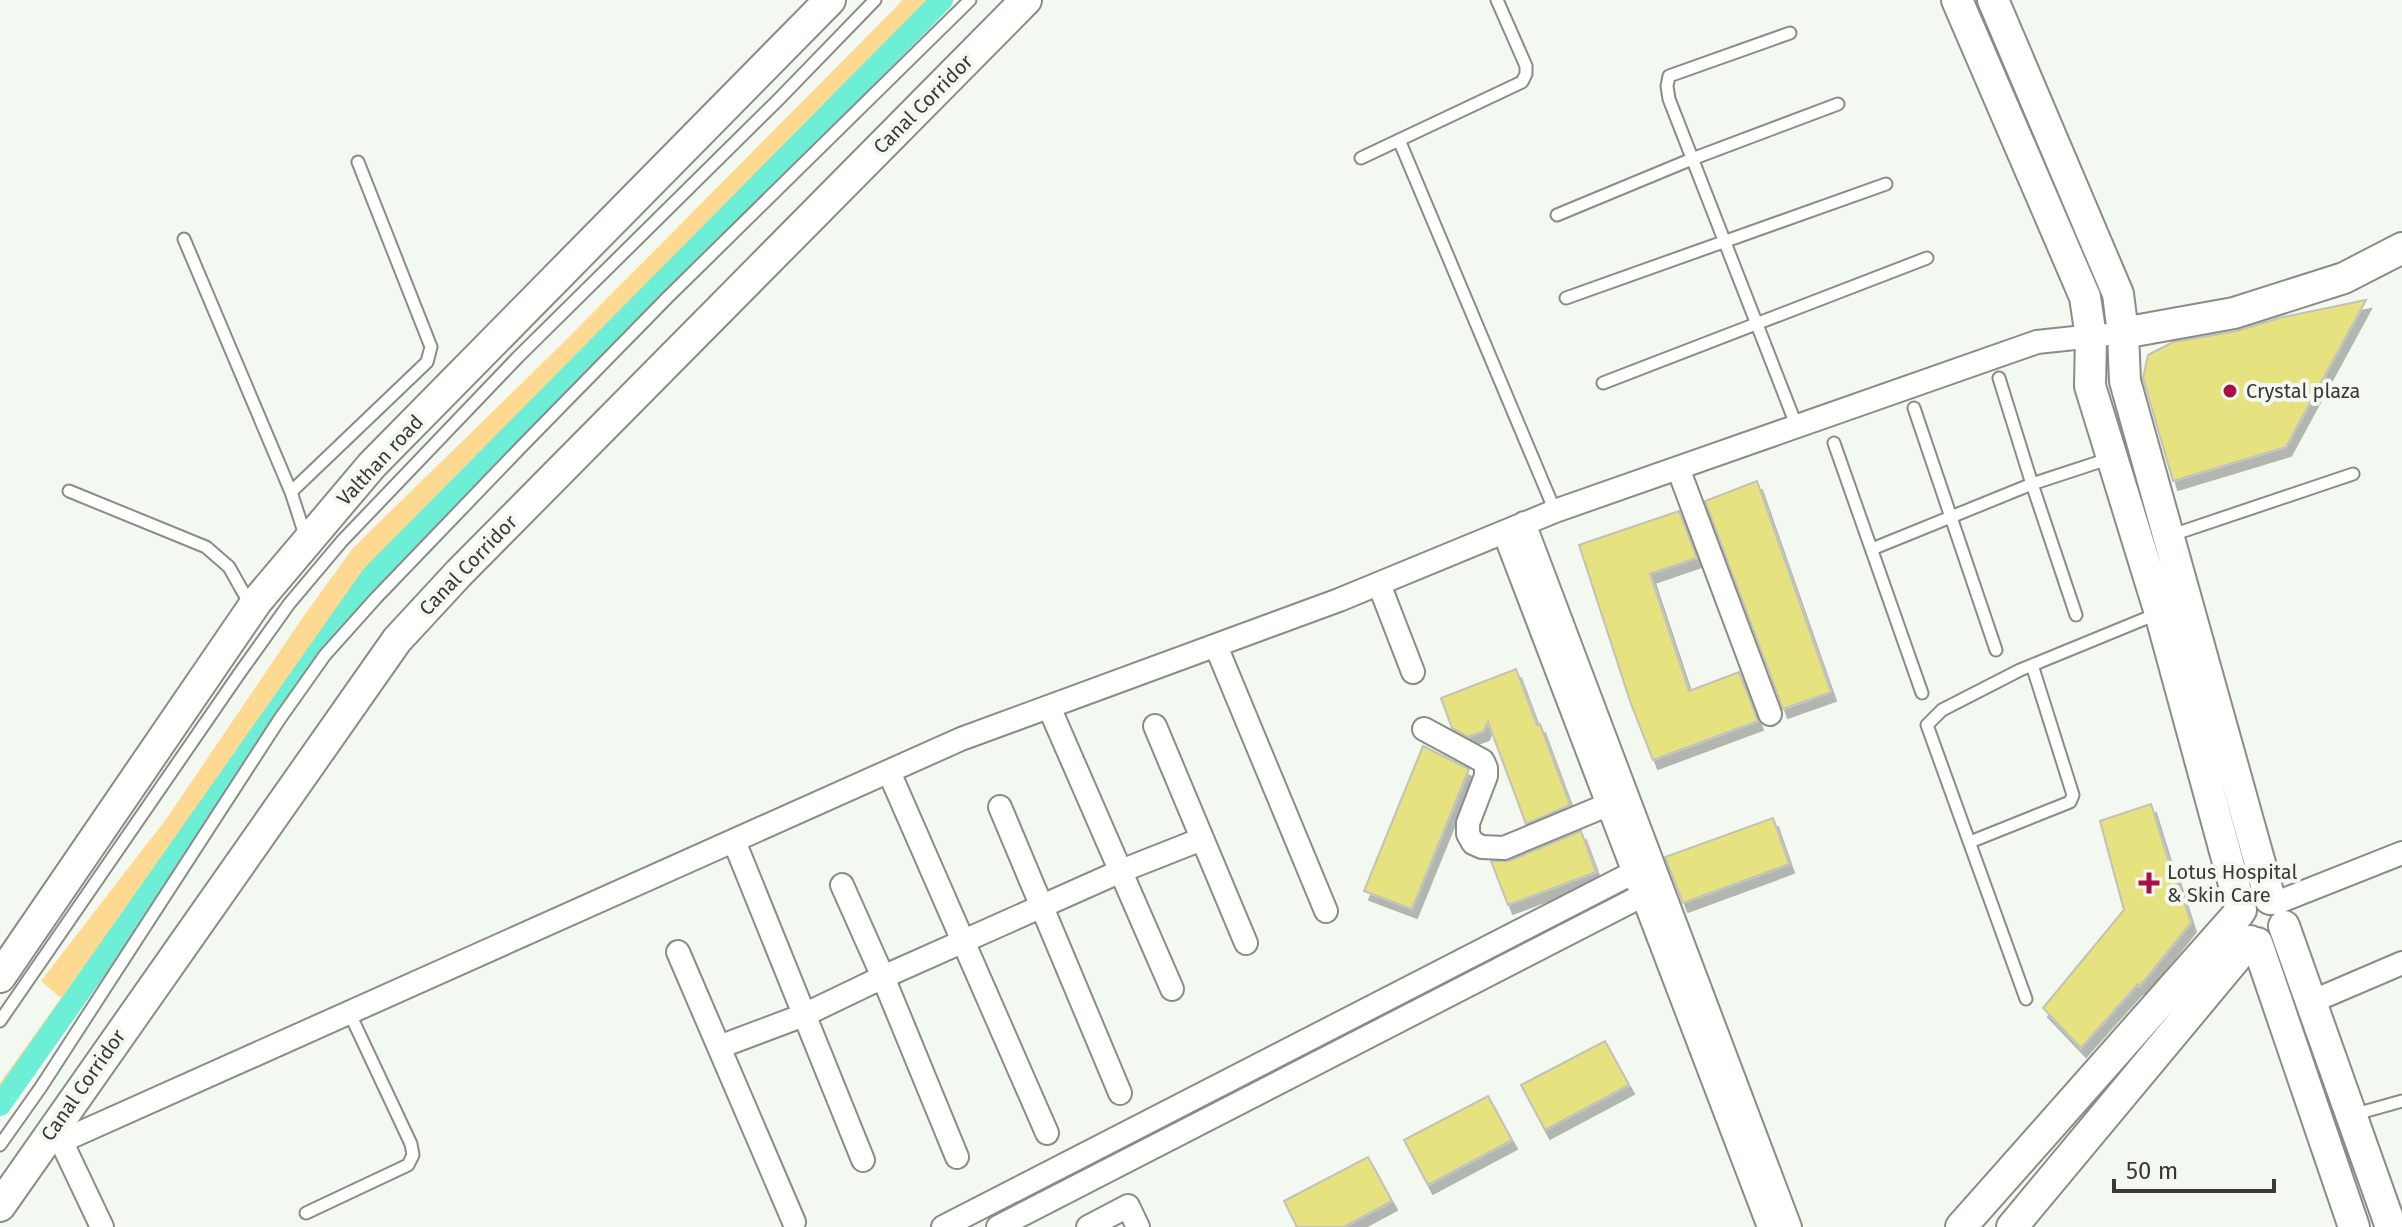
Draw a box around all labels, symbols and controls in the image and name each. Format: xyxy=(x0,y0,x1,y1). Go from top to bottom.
street label: Canal Corridor xyxy=(868,49,978,159)
place label: Crystal plaza xyxy=(2246,379,2360,403)
marker: Crystal plaza xyxy=(2221,382,2239,400)
street label: Valthan road xyxy=(332,410,428,510)
street label: Canal Corridor xyxy=(414,510,522,620)
place label: Lotus Hospital & Skin Care xyxy=(2167,860,2298,907)
marker: Lotus Hospital & Skin Care xyxy=(2138,872,2160,894)
street label: Canal Corridor xyxy=(36,1025,130,1145)
scale bar xyxy=(2114,1143,2274,1193)
text: 50 m xyxy=(2126,1157,2178,1185)

